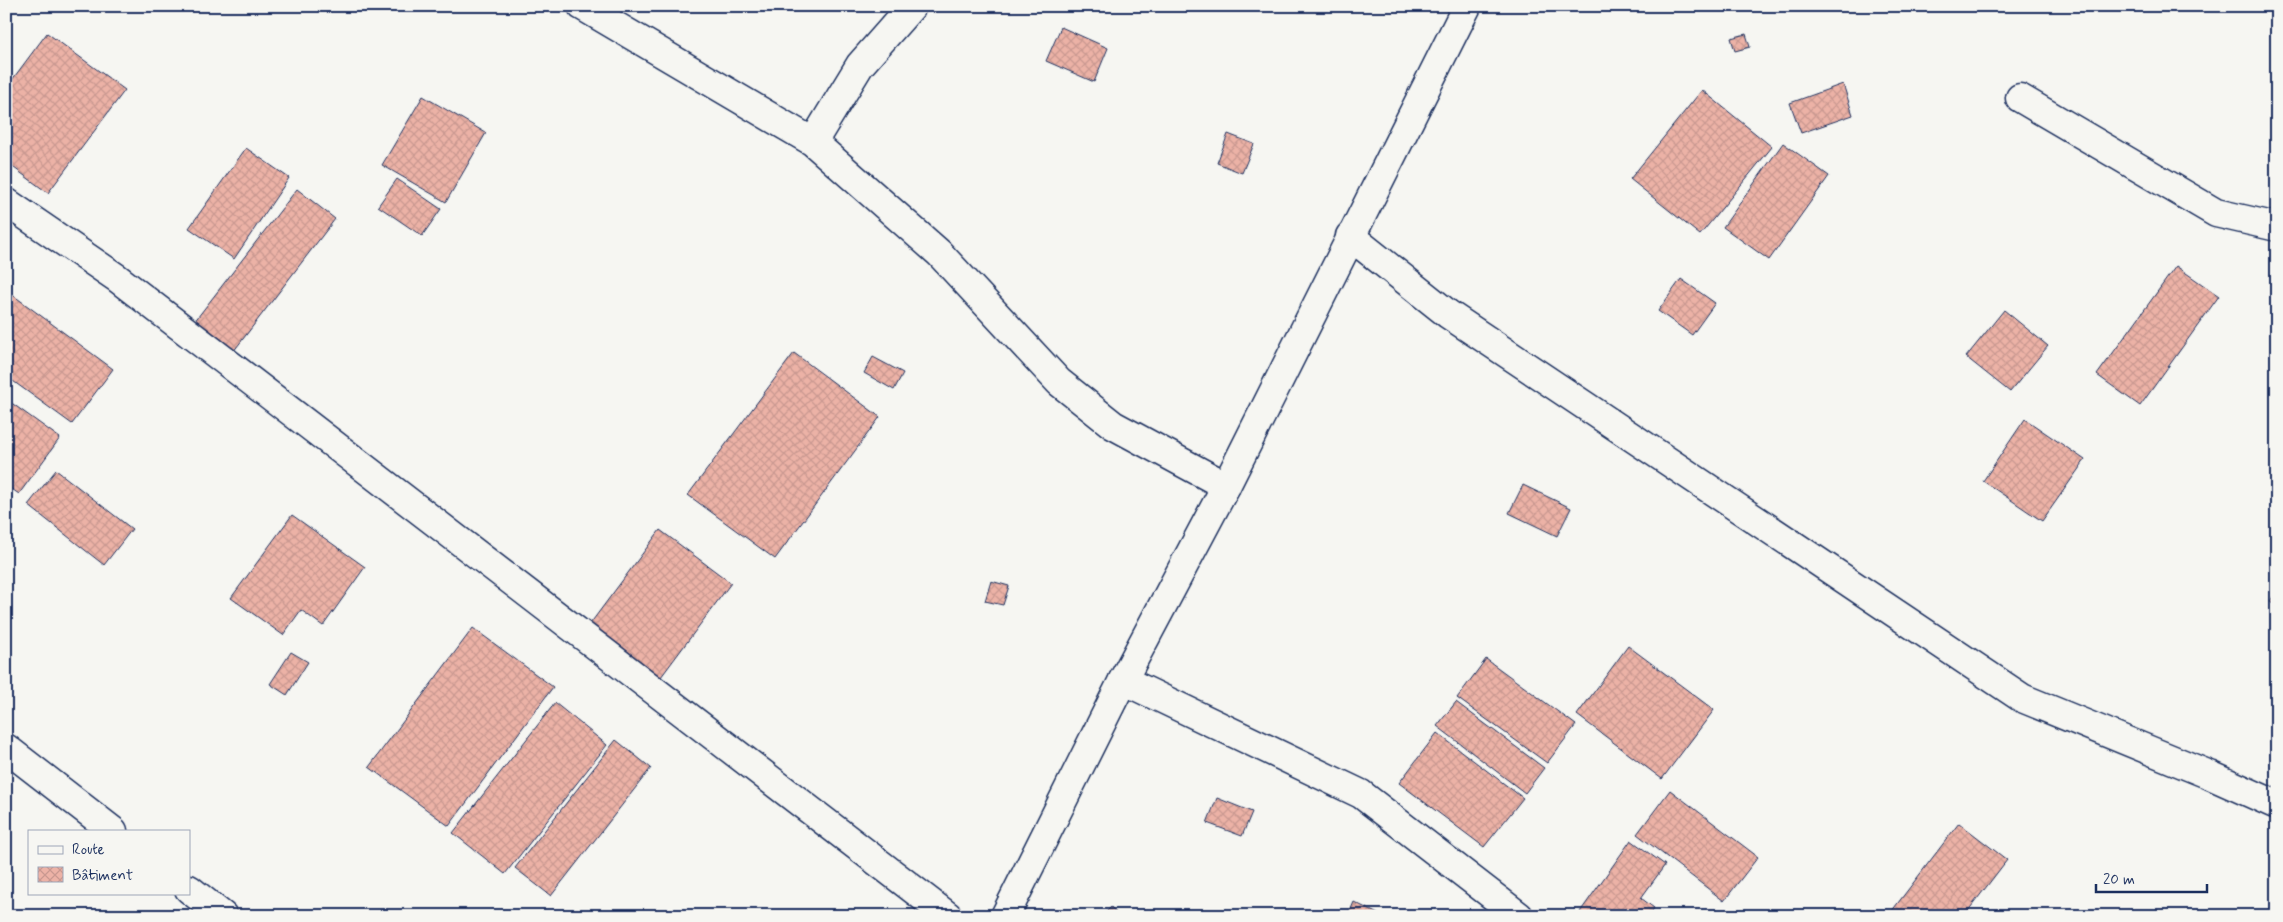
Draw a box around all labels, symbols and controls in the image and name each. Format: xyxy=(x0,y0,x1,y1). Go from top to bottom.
legend xyxy=(28,830,190,894)
text: Route xyxy=(72,840,105,860)
scale bar xyxy=(2096,862,2207,894)
text: Bâtiment xyxy=(72,866,133,886)
text: 20 m xyxy=(2103,870,2135,890)

